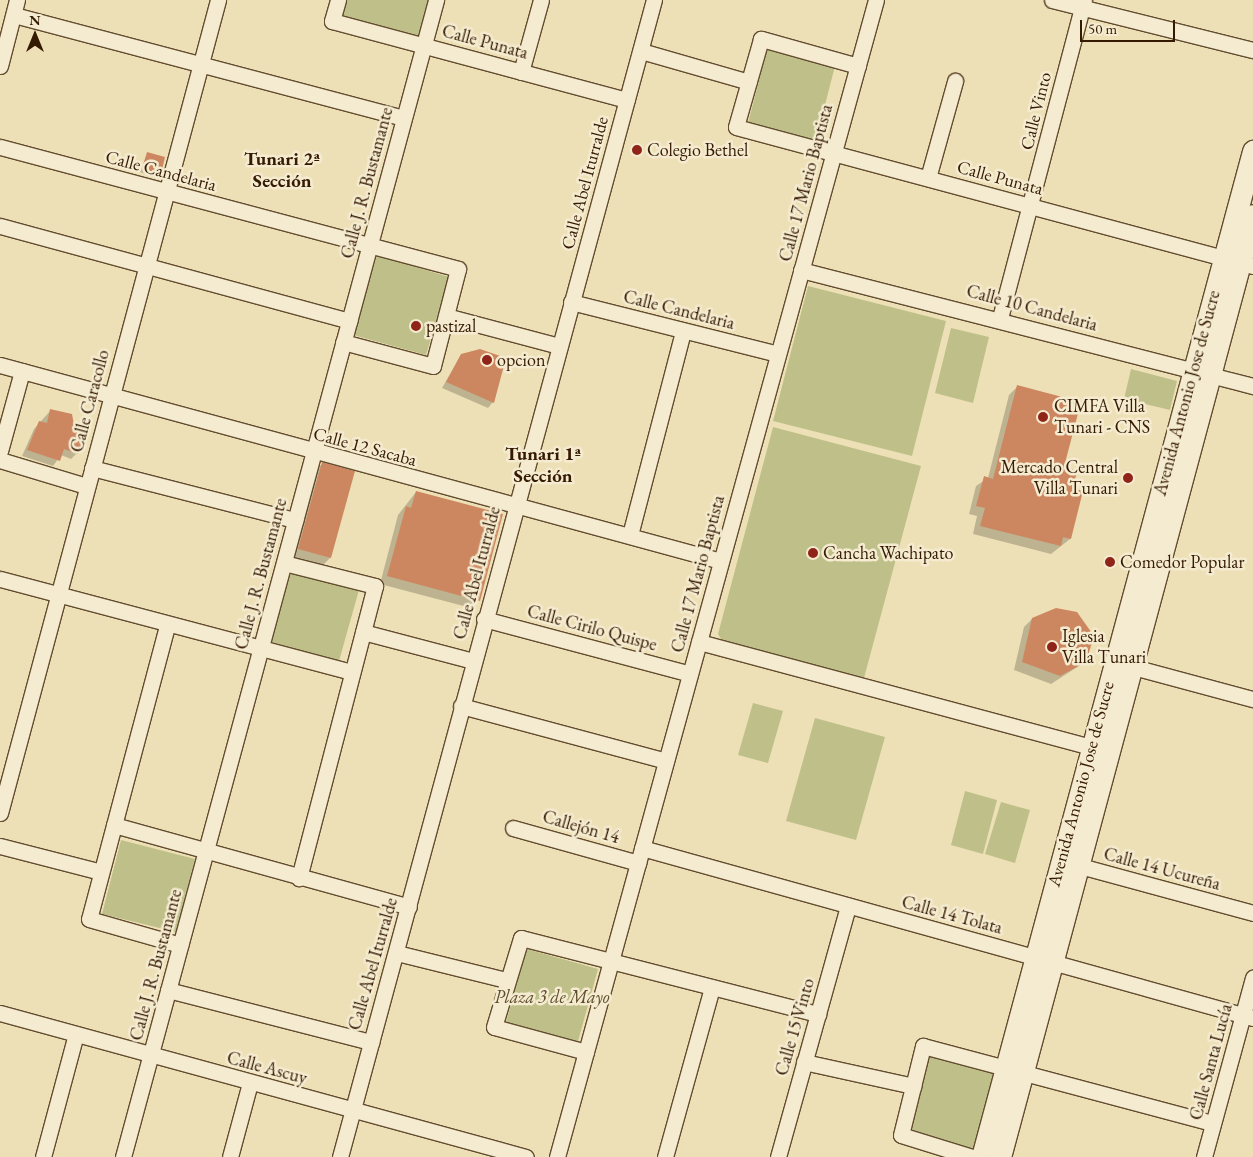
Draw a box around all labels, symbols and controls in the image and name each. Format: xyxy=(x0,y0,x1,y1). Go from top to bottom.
north arrow xyxy=(10,10,60,60)
scale bar xyxy=(1083,10,1178,42)
text: N xyxy=(29,11,41,29)
text: 50 m xyxy=(1088,19,1117,38)
street label: Calle Punata xyxy=(440,20,530,64)
street label: Calle Vinto xyxy=(1016,70,1056,152)
street label: Calle 17 Mario Baptista xyxy=(775,102,837,264)
street label: Calle J. R. Bustamante xyxy=(336,105,398,261)
street label: Calle Abel Iturralde xyxy=(557,114,613,252)
place label: Colegio Bethel xyxy=(647,139,748,161)
marker: Colegio Bethel xyxy=(631,144,643,156)
street label: Calle Candelaria xyxy=(103,146,219,196)
district label: Tunari 2ª Sección xyxy=(244,148,320,192)
street label: Calle Punata xyxy=(955,156,1045,200)
street label: Calle 10 Candelaria xyxy=(964,280,1100,336)
street label: Calle Candelaria xyxy=(621,286,737,334)
street label: Avenida Antonio Jose de Sucre xyxy=(1149,288,1225,498)
place label: pastizal xyxy=(426,315,476,337)
marker: pastizal xyxy=(410,320,422,332)
street label: Calle Caracollo xyxy=(66,347,114,455)
place label: opcion xyxy=(497,349,545,371)
marker: opcion xyxy=(481,354,493,366)
place label: CIMFA Villa Tunari - CNS xyxy=(1054,396,1150,438)
marker: CIMFA Villa Tunari - CNS xyxy=(1036,410,1050,424)
street label: Calle 12 Sacaba xyxy=(311,423,419,471)
district label: Tunari 1ª Sección xyxy=(505,443,581,487)
place label: Mercado Central Villa Tunari xyxy=(1001,457,1118,499)
marker: Mercado Central Villa Tunari xyxy=(1122,472,1134,484)
street label: Calle 17 Mario Baptista xyxy=(667,493,729,655)
street label: Calle J. R. Bustamante xyxy=(230,496,292,652)
street label: Calle Abel Iturralde xyxy=(449,504,505,642)
place label: Cancha Wachipato xyxy=(823,542,953,564)
marker: Cancha Wachipato xyxy=(807,547,819,559)
place label: Comedor Popular xyxy=(1120,551,1244,573)
marker: Comedor Popular xyxy=(1104,556,1116,568)
street label: Calle Cirilo Quispe xyxy=(525,600,659,656)
place label: Iglesia Villa Tunari xyxy=(1062,626,1146,669)
marker: Iglesia Villa Tunari xyxy=(1046,641,1058,653)
street label: Avenida Antonio Jose de Sucre xyxy=(1043,679,1119,889)
street label: Callejón 14 xyxy=(540,806,622,848)
street label: Calle 14 Ucureña xyxy=(1101,843,1223,895)
street label: Calle J. R. Bustamante xyxy=(125,887,187,1043)
street label: Calle 14 Tolata xyxy=(899,891,1005,939)
street label: Calle Abel Iturralde xyxy=(344,895,402,1033)
street label: Calle 15 Vinto xyxy=(771,976,819,1078)
park label: Plaza 3 de Mayo xyxy=(494,986,610,1008)
street label: Calle Santa Lucía xyxy=(1185,1001,1237,1123)
street label: Calle Ascuy xyxy=(225,1047,309,1089)

